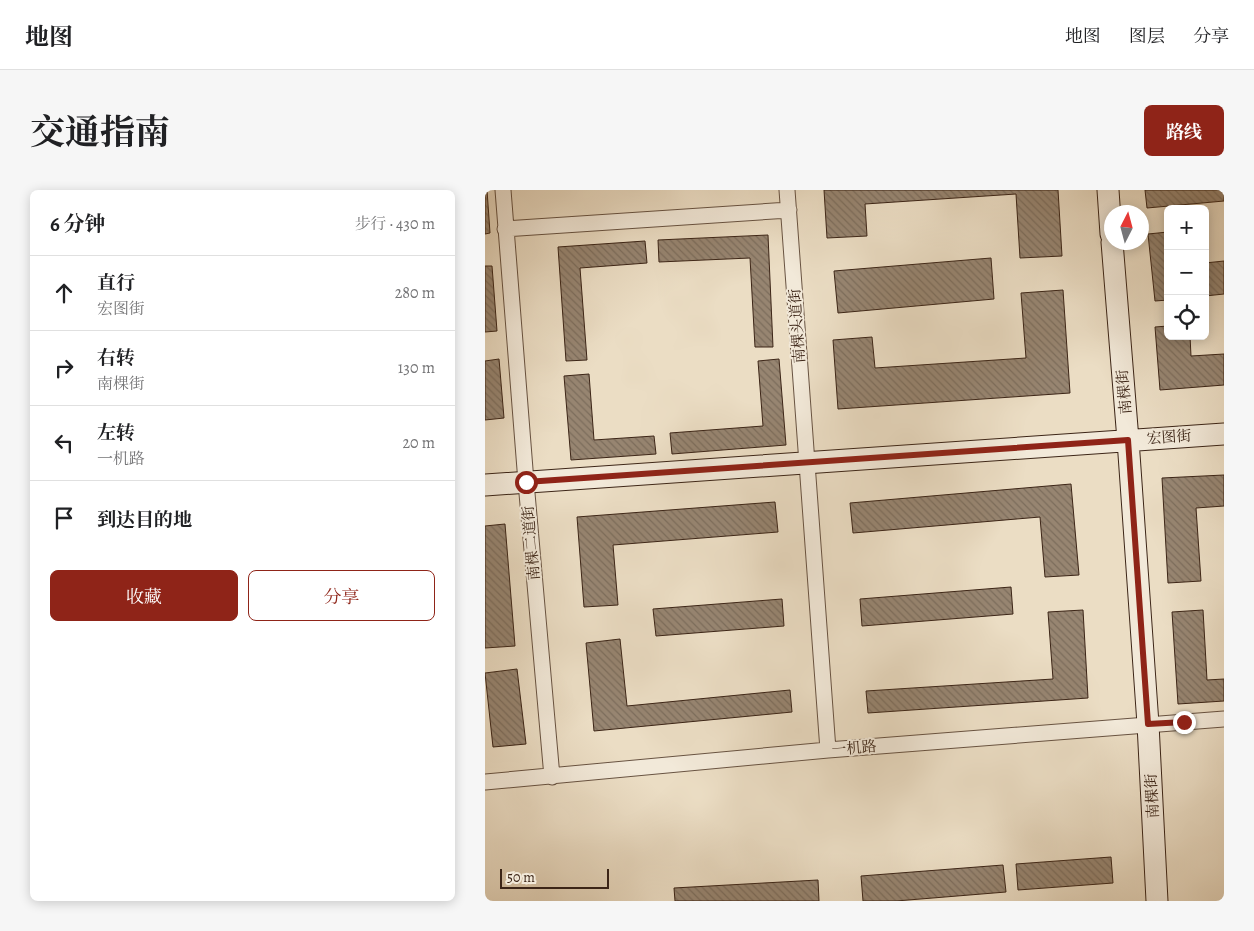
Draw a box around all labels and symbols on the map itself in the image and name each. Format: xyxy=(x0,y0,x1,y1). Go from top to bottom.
north arrow xyxy=(1104,205,1149,250)
street label: 南棵头道街 xyxy=(784,288,810,364)
street label: 南棵街 xyxy=(1112,369,1136,415)
street label: 宏图街 xyxy=(1146,425,1192,449)
route start xyxy=(515,471,538,494)
street label: 南棵二道街 xyxy=(518,505,544,581)
route end xyxy=(1173,711,1196,734)
street label: 一机路 xyxy=(831,736,877,760)
street label: 南棵街 xyxy=(1141,773,1163,819)
scale bar xyxy=(500,866,609,889)

